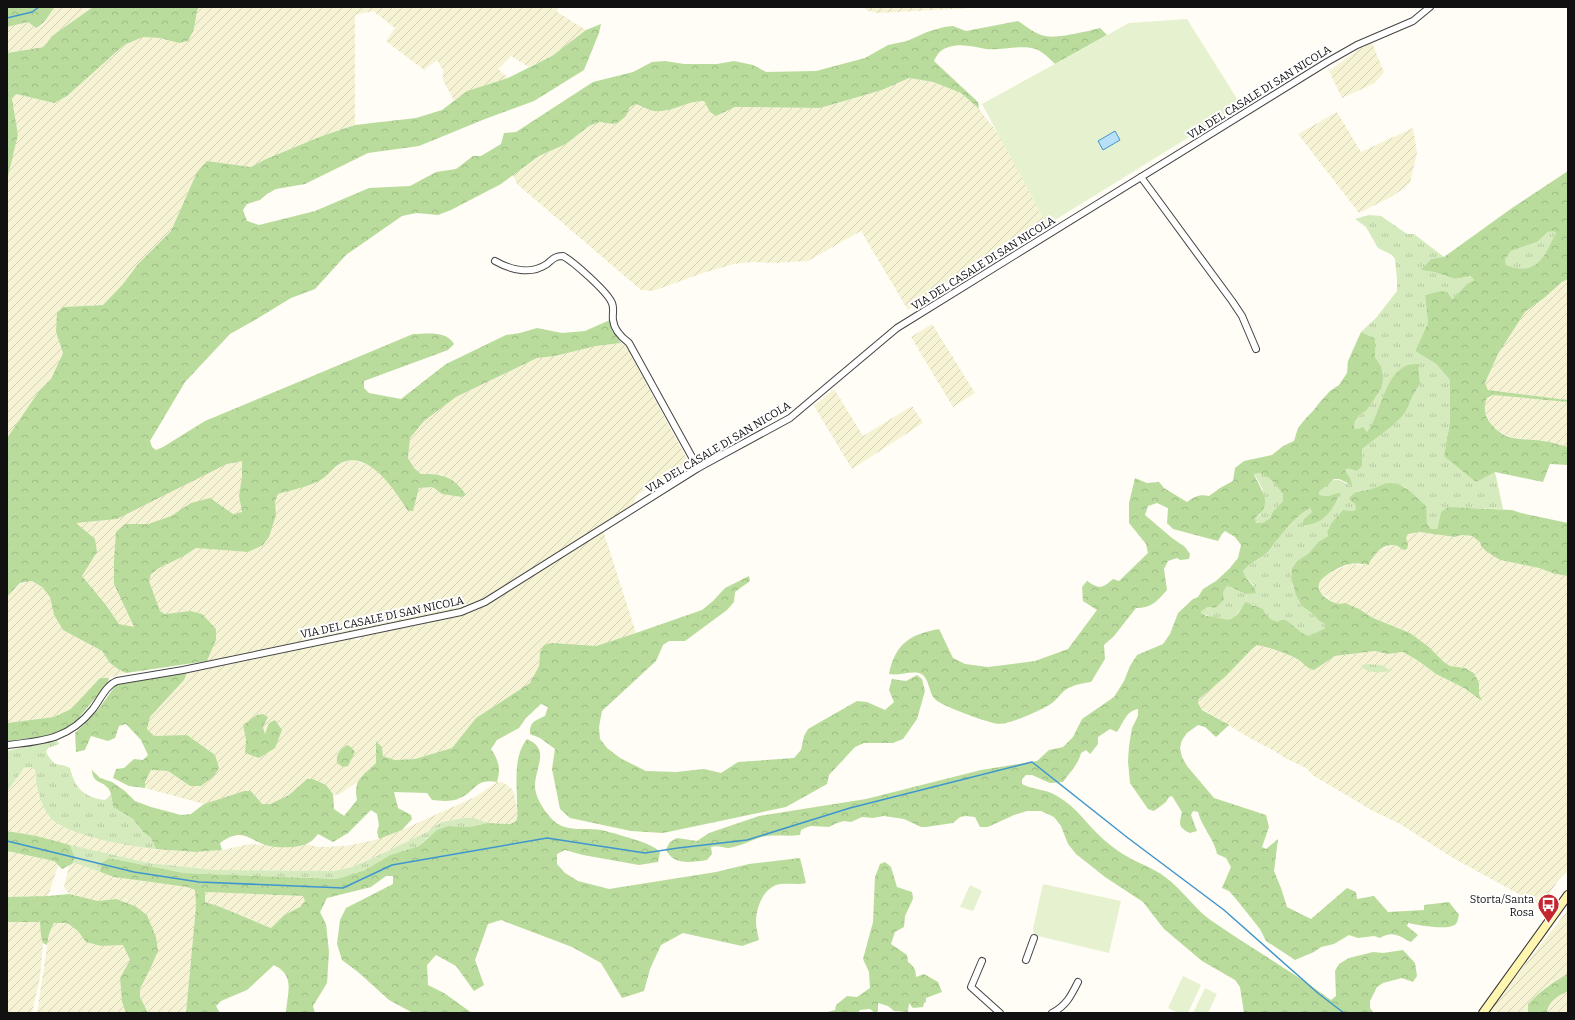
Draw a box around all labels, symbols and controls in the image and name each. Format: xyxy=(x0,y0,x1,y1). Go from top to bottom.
street label: VIA DEL CASALE DI SAN NICOLA xyxy=(1185,43,1334,142)
street label: VIA DEL CASALE DI SAN NICOLA xyxy=(909,214,1058,313)
street label: VIA DEL CASALE DI SAN NICOLA xyxy=(643,399,793,496)
street label: VIA DEL CASALE DI SAN NICOLA xyxy=(299,594,465,641)
bus stop icon: Storta/Santa Rosa xyxy=(1536,892,1562,925)
place label: Storta/Santa Rosa xyxy=(1470,893,1534,919)

